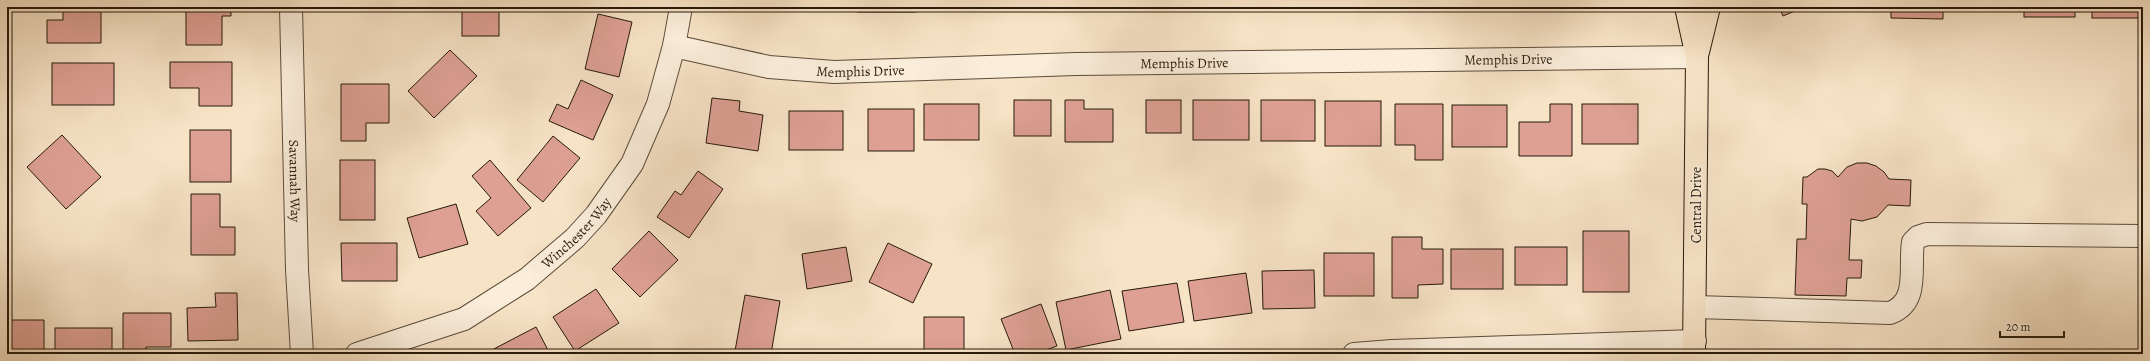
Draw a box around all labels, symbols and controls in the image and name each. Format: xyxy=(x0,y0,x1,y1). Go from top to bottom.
street label: Memphis Drive xyxy=(1464,49,1553,69)
street label: Memphis Drive xyxy=(1140,53,1229,73)
street label: Memphis Drive xyxy=(816,60,905,81)
street label: Savannah Way xyxy=(285,139,305,223)
street label: Central Drive xyxy=(1687,167,1706,243)
street label: Winchester Way xyxy=(536,193,616,273)
scale bar xyxy=(2000,313,2064,339)
text: 20 m xyxy=(2006,319,2030,335)

